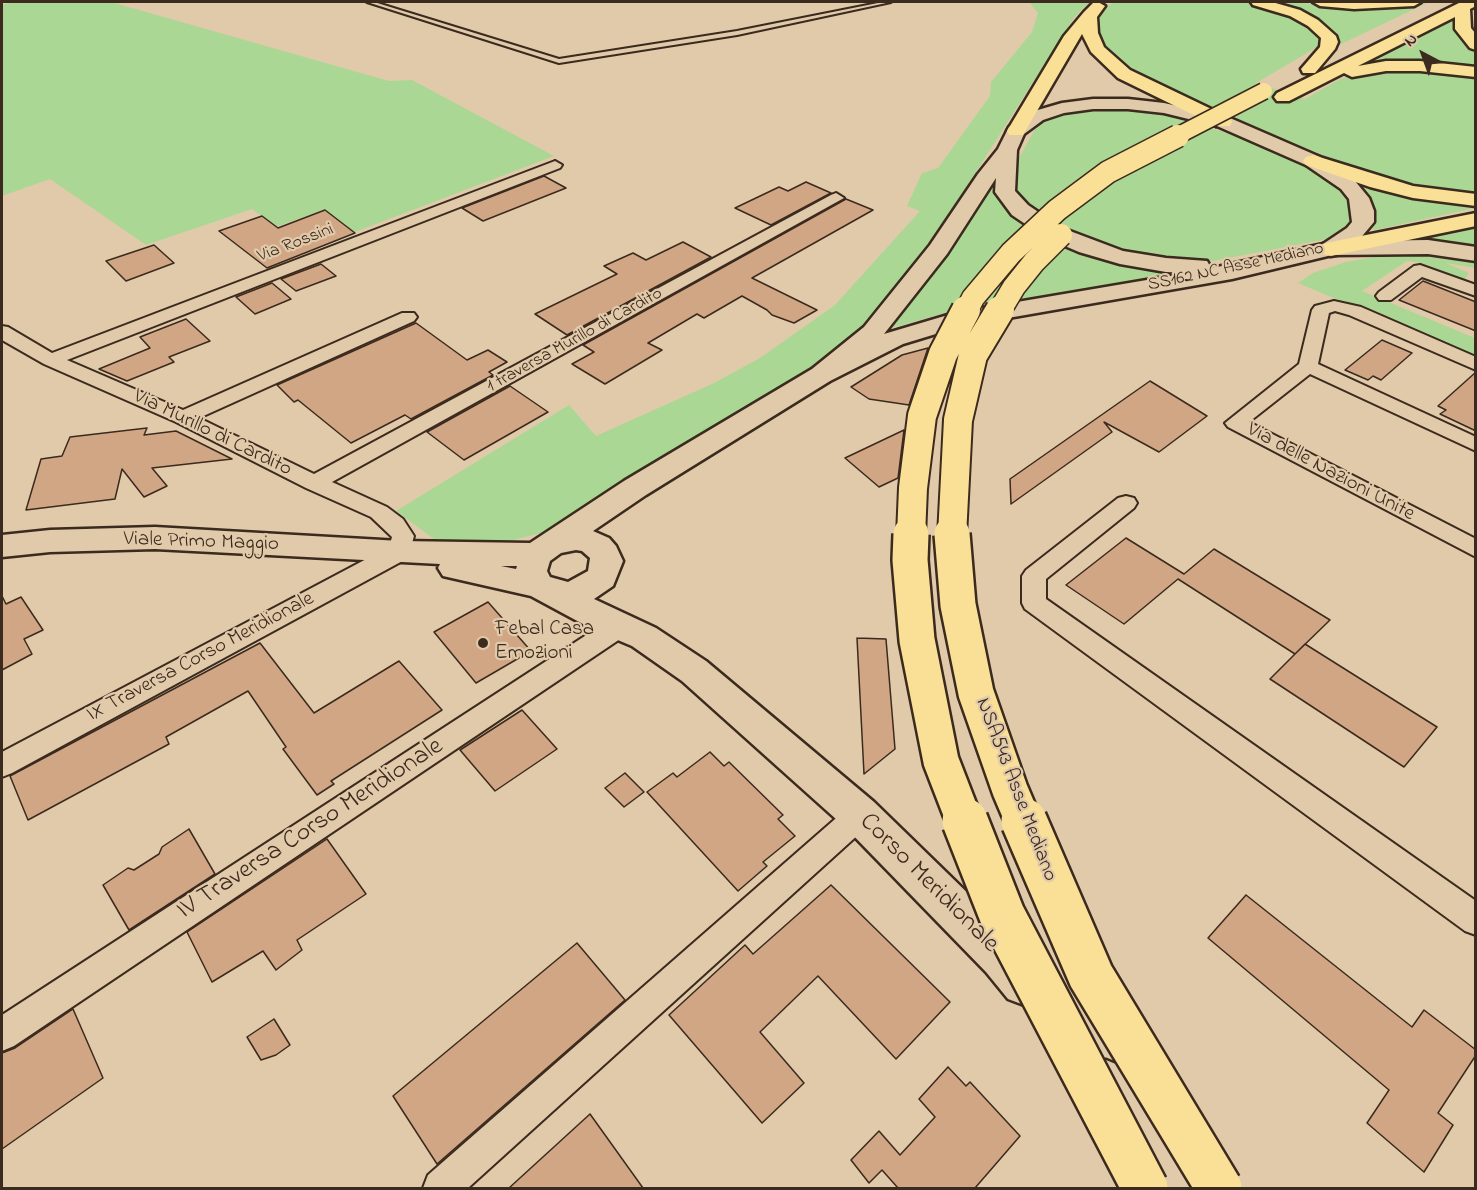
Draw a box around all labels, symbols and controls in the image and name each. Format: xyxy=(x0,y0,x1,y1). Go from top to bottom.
north arrow xyxy=(1393,24,1453,84)
text: N xyxy=(1399,28,1423,53)
street label: Via Rossini xyxy=(255,220,337,268)
street label: SS162 NC Asse Mediano xyxy=(1146,239,1326,297)
street label: 1 traversa Murillo di Cardito xyxy=(483,284,667,398)
street label: Via Murillo di Cardito xyxy=(129,385,295,483)
street label: Via delle Nazioni Unite xyxy=(1242,418,1418,528)
street label: Viale Primo Maggio xyxy=(123,528,279,558)
street label: IX Traversa Corso Meridionale xyxy=(83,587,319,729)
place label: Febal Casa Emozioni xyxy=(495,618,594,668)
marker: Febal Casa Emozioni xyxy=(476,636,490,650)
street label: NSA543 Asse Mediano xyxy=(968,695,1062,885)
street label: IV Traversa Corso Meridionale xyxy=(172,732,450,928)
street label: Corso Meridionale xyxy=(852,808,1004,960)

